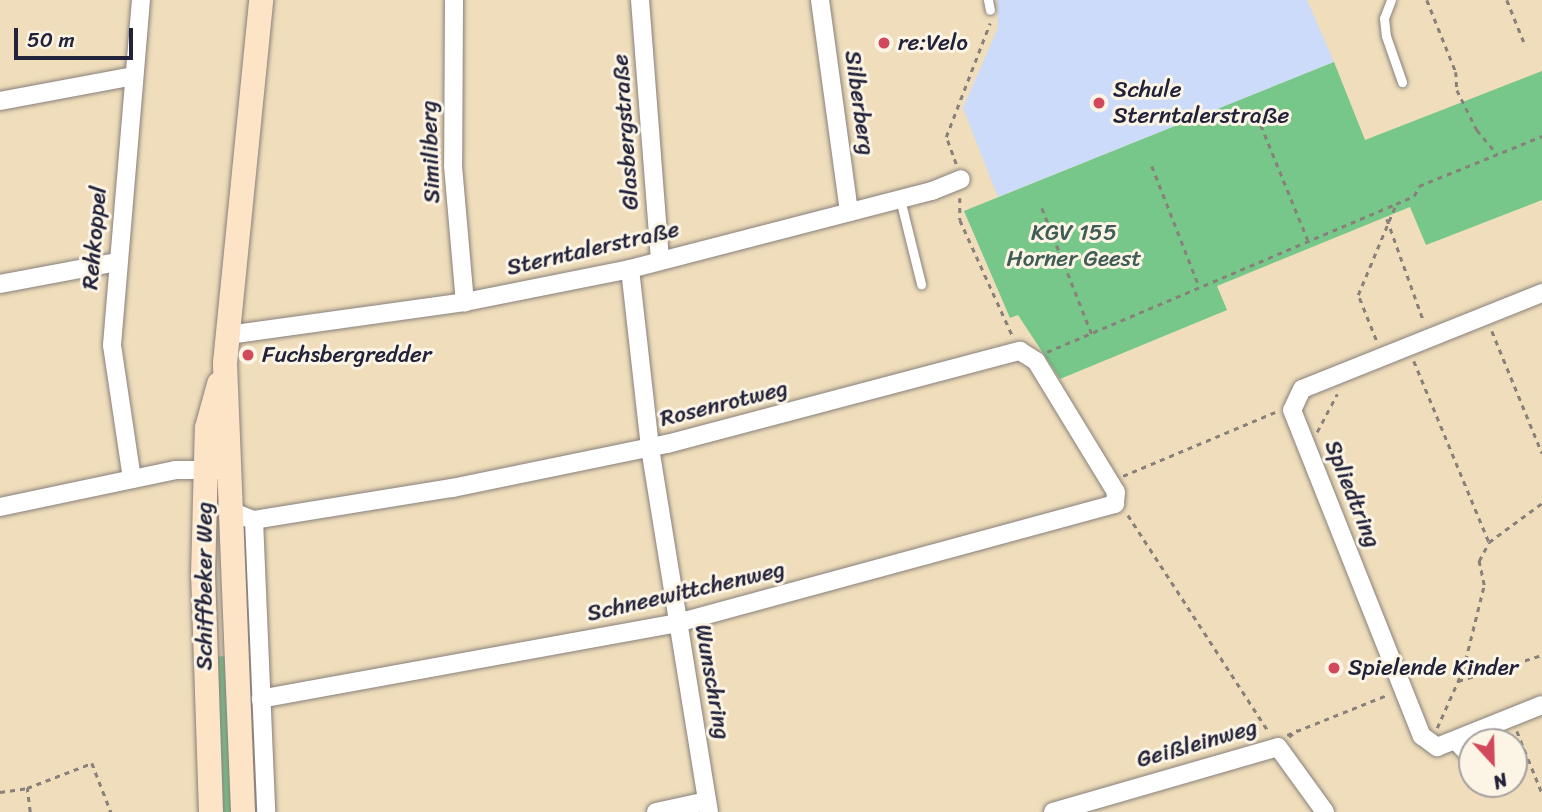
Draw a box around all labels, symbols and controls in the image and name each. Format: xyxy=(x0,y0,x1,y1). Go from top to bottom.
scale bar xyxy=(18,14,136,58)
text: 50 m xyxy=(27,21,75,59)
place label: re:Velo xyxy=(898,29,968,57)
marker: re:Velo xyxy=(876,35,892,51)
street label: Silberberg xyxy=(838,49,880,157)
street label: Glasbergstraße xyxy=(607,53,645,211)
place label: Schule Sterntalerstraße xyxy=(1113,76,1289,130)
marker: Schule Sterntalerstraße xyxy=(1091,95,1107,111)
street label: Similiberg xyxy=(415,100,447,204)
street label: Rehkoppel xyxy=(77,185,113,291)
street label: Sterntalerstraße xyxy=(504,216,682,282)
park label: KGV 155 Horner Geest xyxy=(1006,219,1142,273)
place label: Fuchsbergredder xyxy=(262,341,431,369)
marker: Fuchsbergredder xyxy=(240,347,256,363)
street label: Rosenrotweg xyxy=(657,375,791,433)
street label: Spliedtring xyxy=(1318,436,1386,552)
street label: Schiffbeker Weg xyxy=(191,502,219,670)
street label: Schneewittchenweg xyxy=(584,556,788,628)
street label: Wunschring xyxy=(688,622,736,742)
place label: Spielende Kinder xyxy=(1348,654,1519,682)
marker: Spielende Kinder xyxy=(1326,660,1342,676)
street label: Geißleinweg xyxy=(1134,714,1260,774)
north arrow xyxy=(1458,728,1528,798)
text: N xyxy=(1488,763,1513,799)

